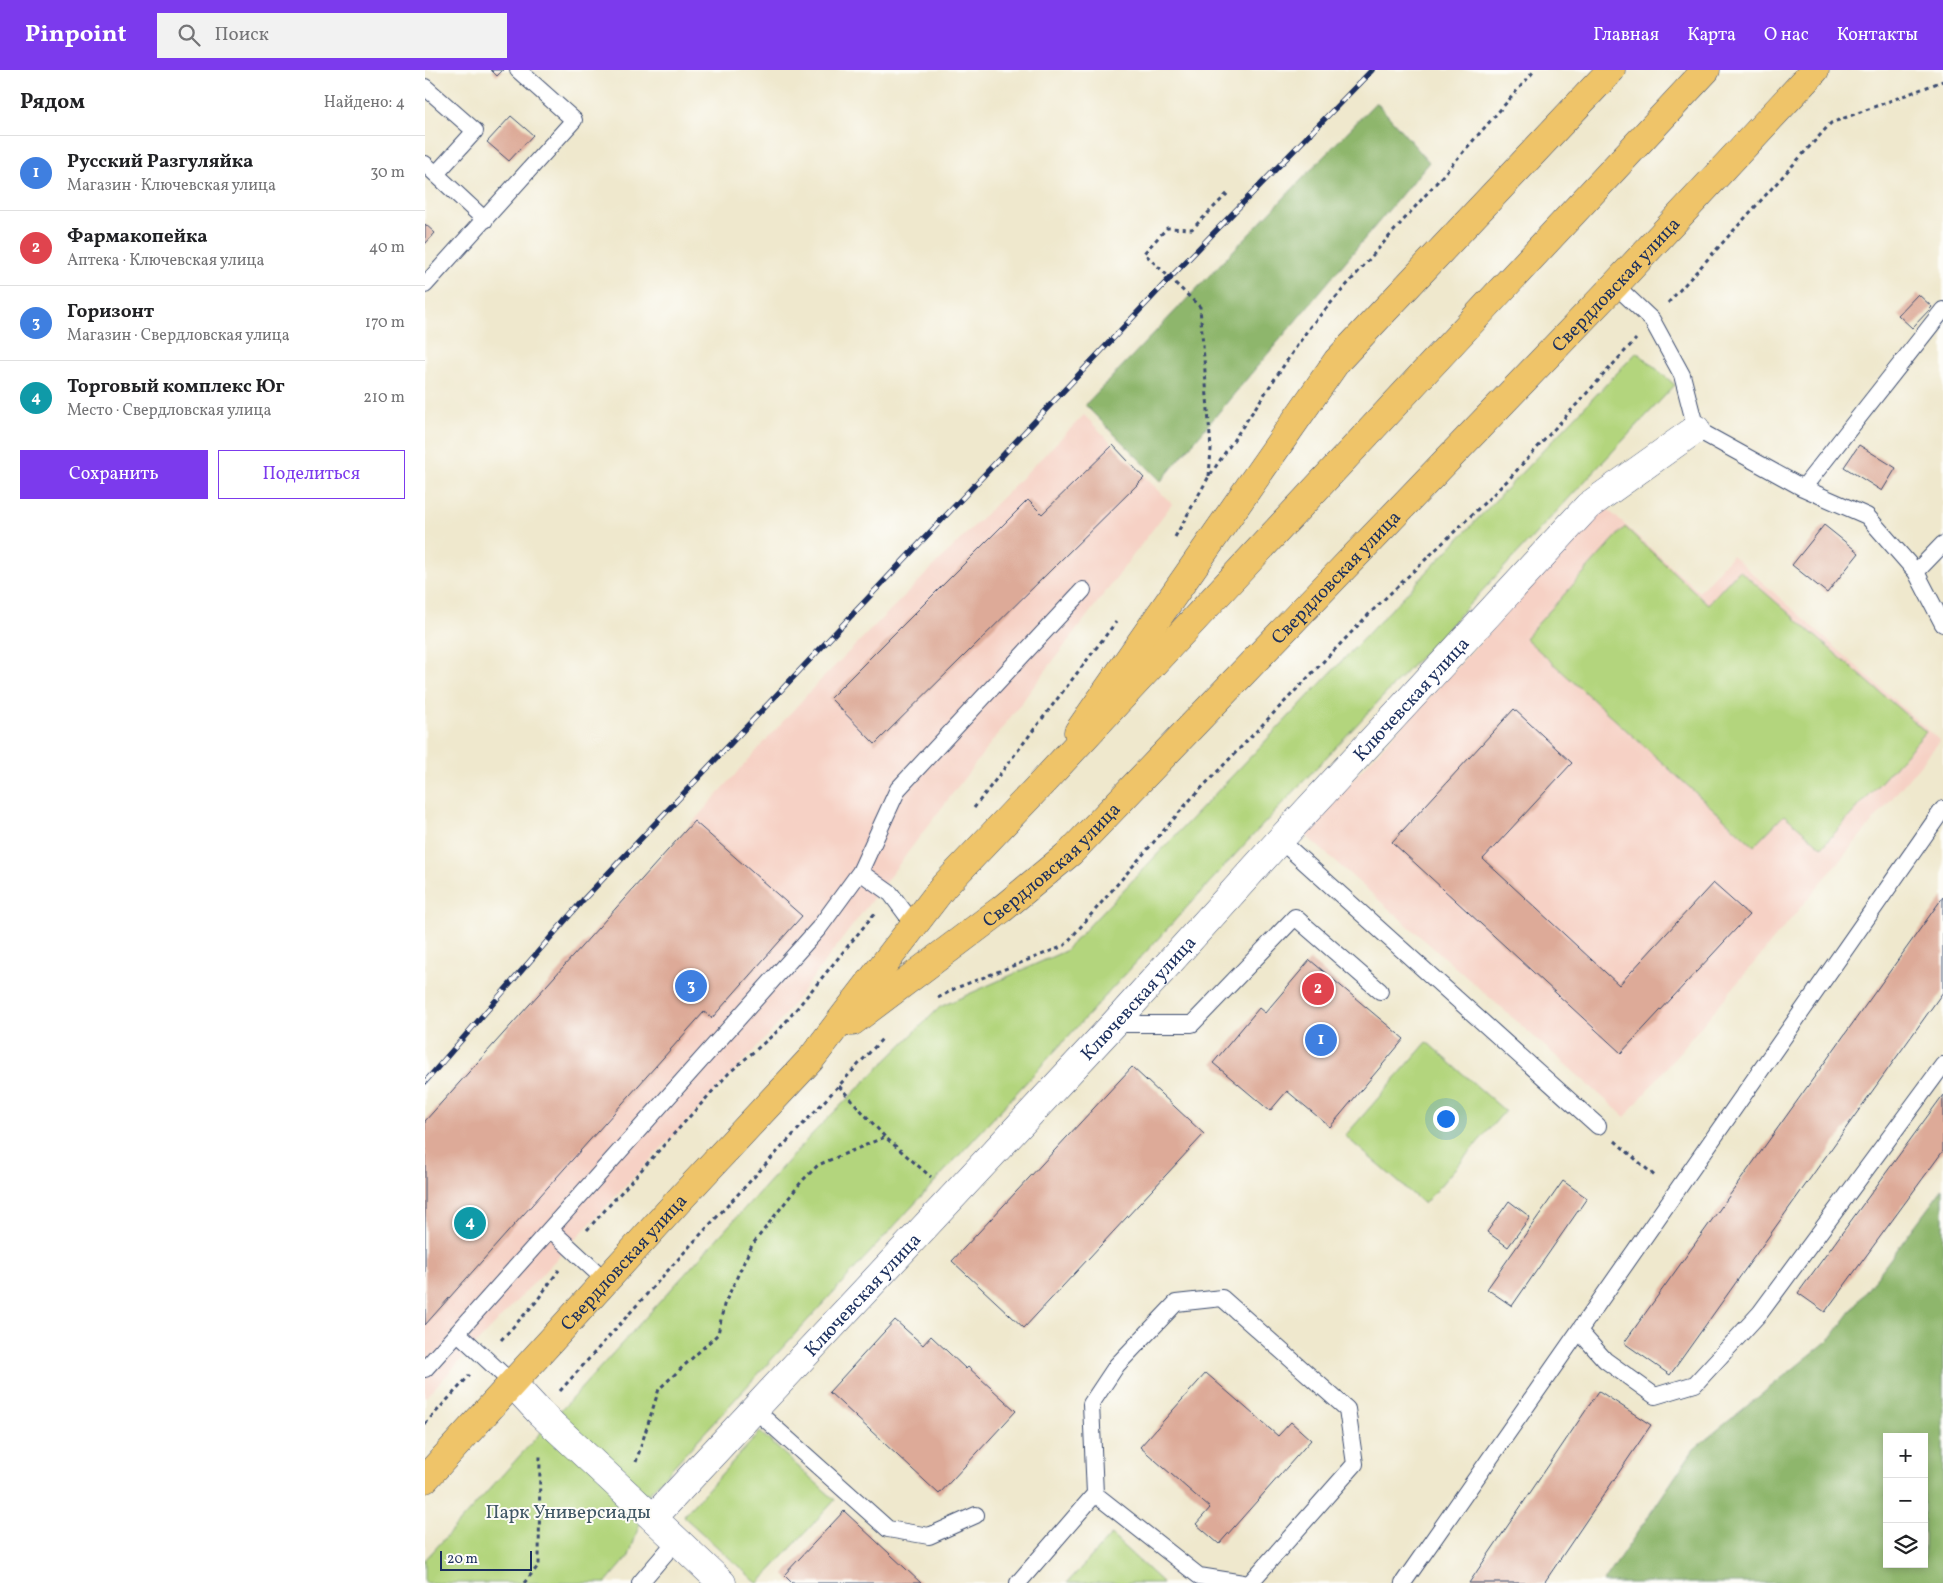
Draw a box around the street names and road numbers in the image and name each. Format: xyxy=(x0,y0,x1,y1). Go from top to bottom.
street label: Свердловская улица xyxy=(1546,212,1687,359)
street label: Свердловская улица xyxy=(1266,505,1407,651)
street label: Ключевская улица xyxy=(1348,632,1476,768)
street label: Свердловская улица xyxy=(978,797,1127,934)
street label: Ключевская улица xyxy=(1075,931,1203,1067)
street label: Свердловская улица xyxy=(555,1189,694,1337)
street label: Ключевская улица xyxy=(799,1228,928,1363)

